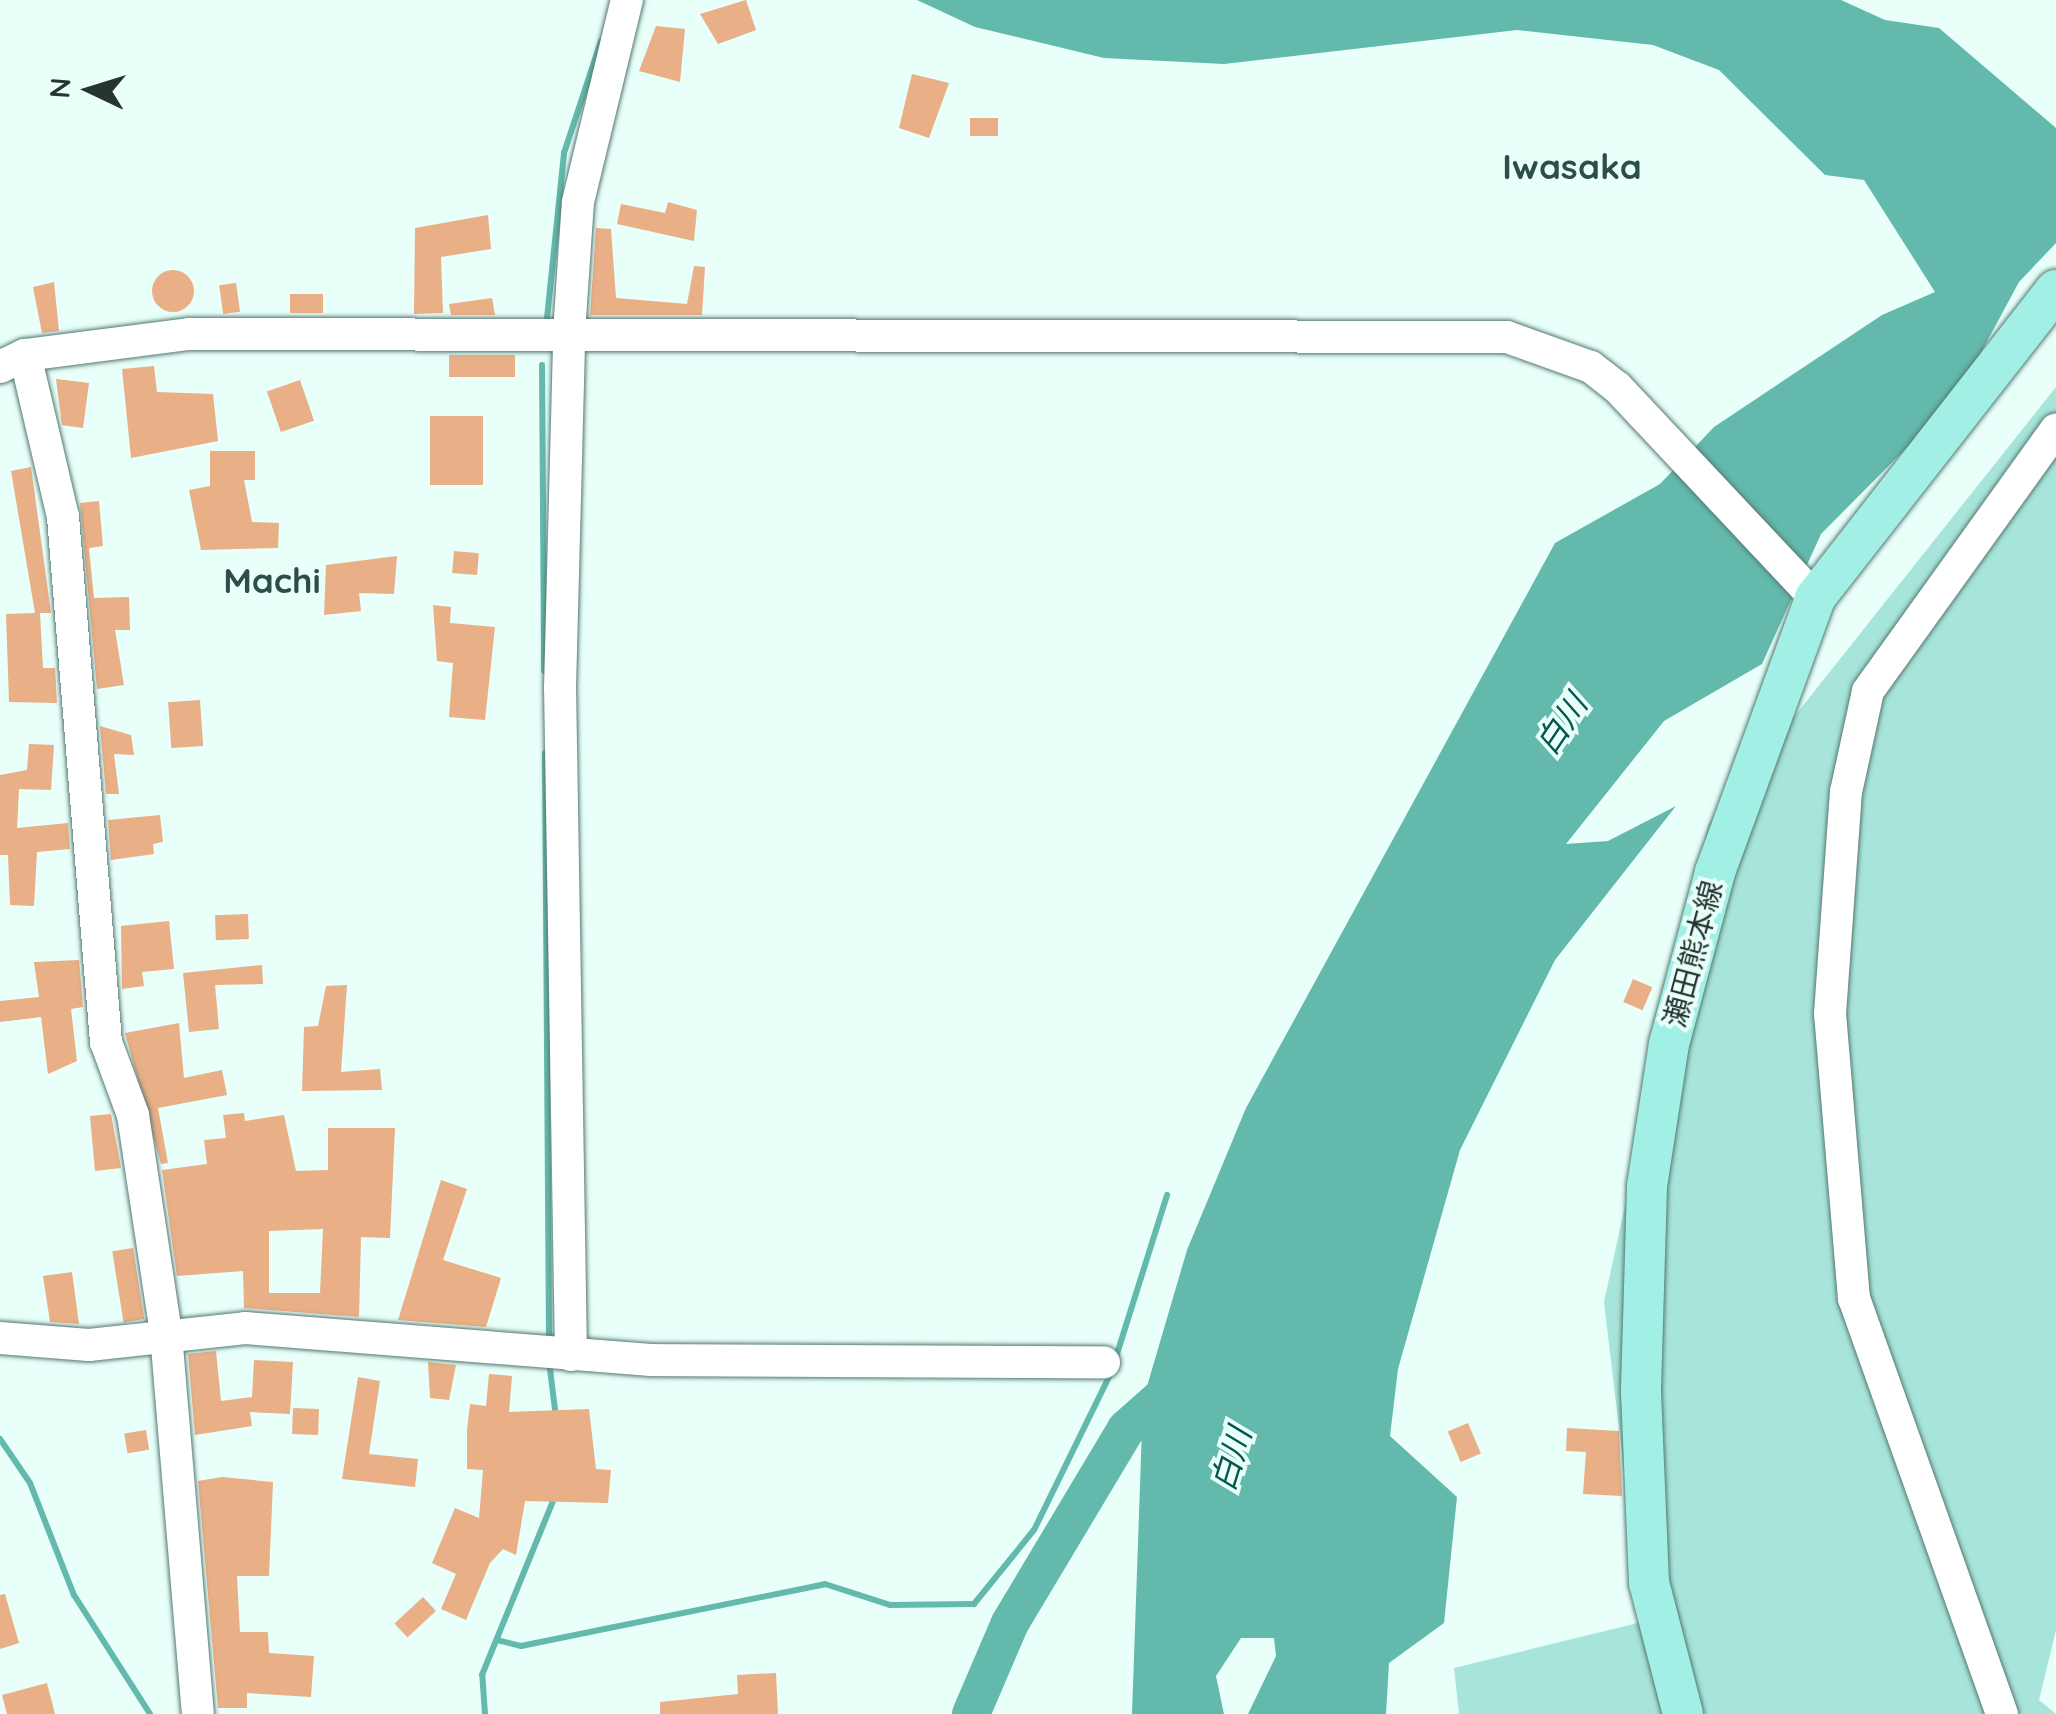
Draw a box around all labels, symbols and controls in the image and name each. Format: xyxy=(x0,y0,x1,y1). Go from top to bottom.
north arrow xyxy=(40,40,140,140)
text: N xyxy=(41,76,78,99)
district label: Iwasaka xyxy=(1502,145,1642,187)
district label: Machi xyxy=(223,559,321,601)
water label: 白川 xyxy=(1527,687,1595,761)
street label: 瀬田熊本線 xyxy=(1656,877,1730,1031)
water label: 白川 xyxy=(1203,1423,1259,1495)

